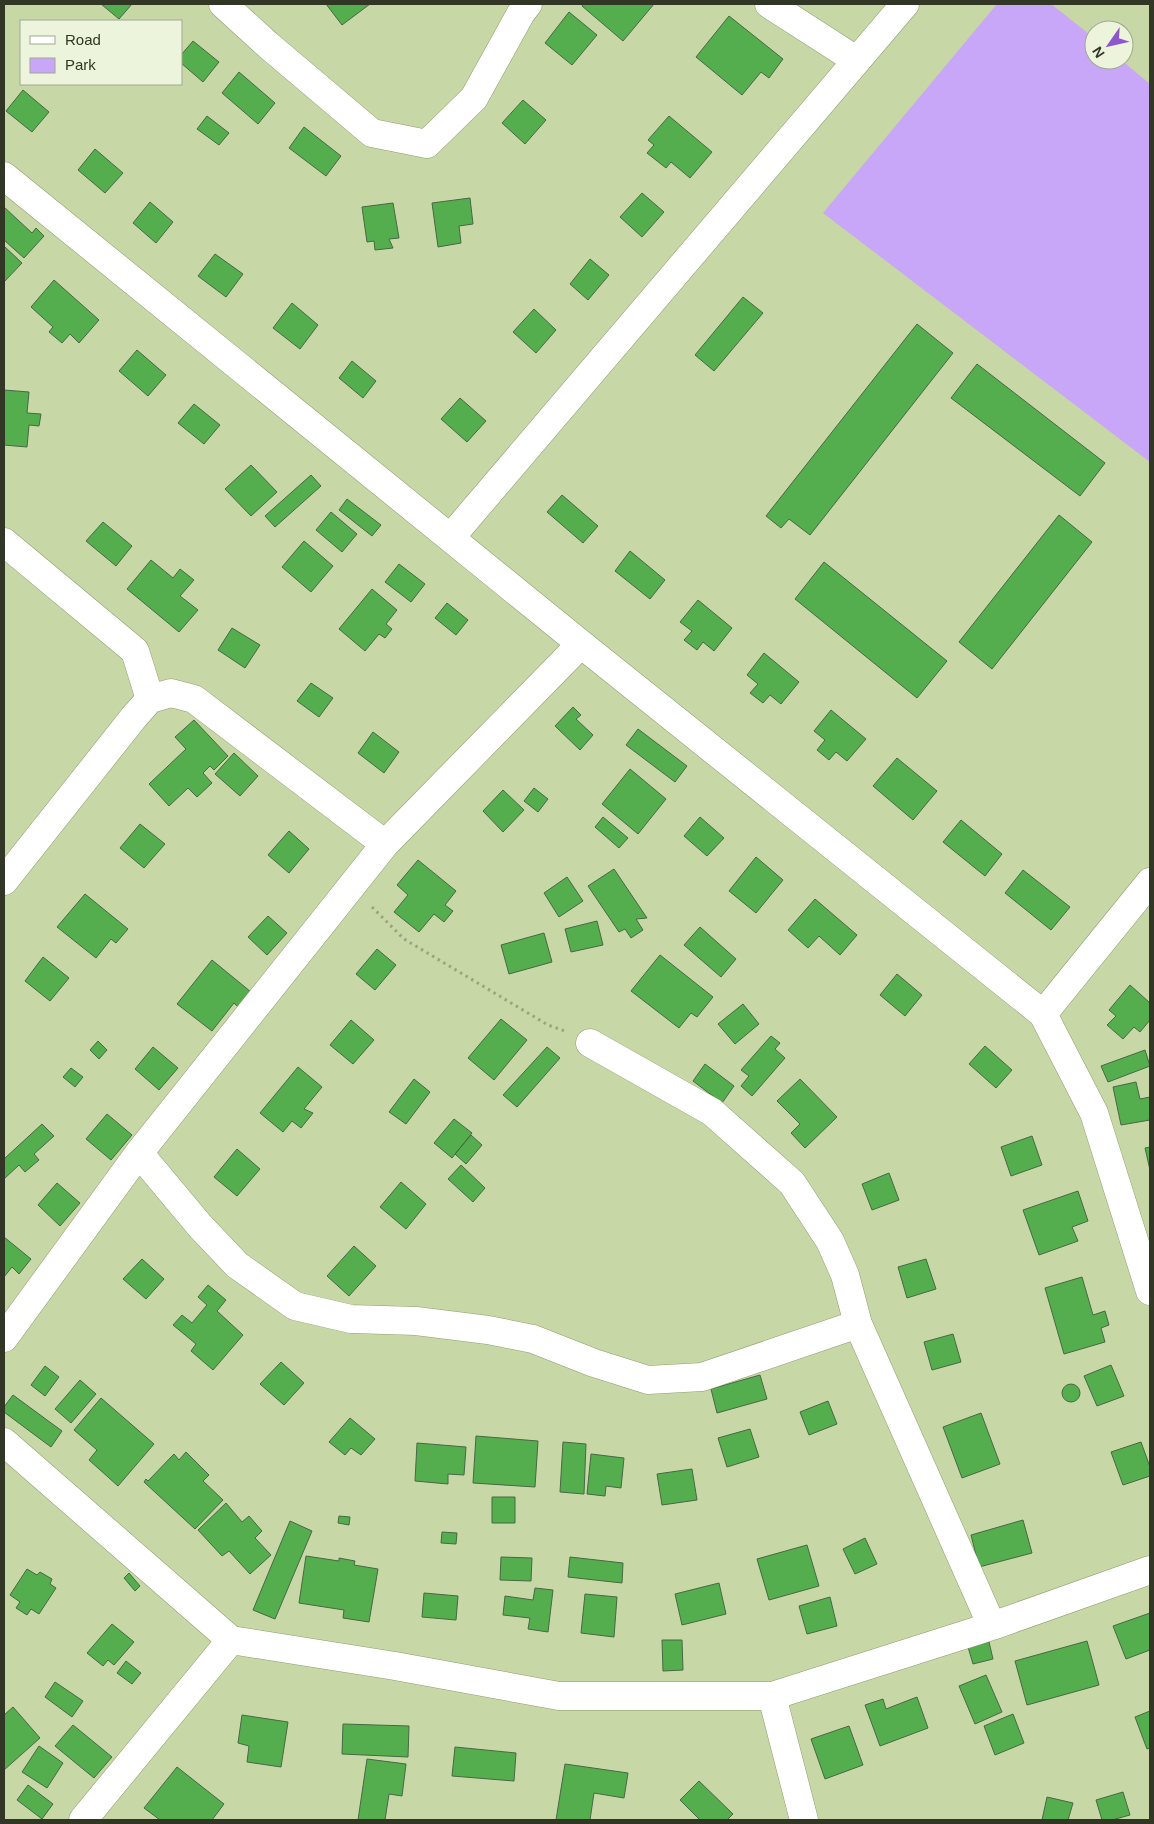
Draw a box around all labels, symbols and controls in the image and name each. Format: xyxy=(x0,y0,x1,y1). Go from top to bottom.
legend xyxy=(20,20,182,85)
north arrow xyxy=(1084,20,1134,70)
text: Road xyxy=(65,31,101,48)
text: N xyxy=(1089,44,1108,61)
text: Park xyxy=(65,56,96,73)

